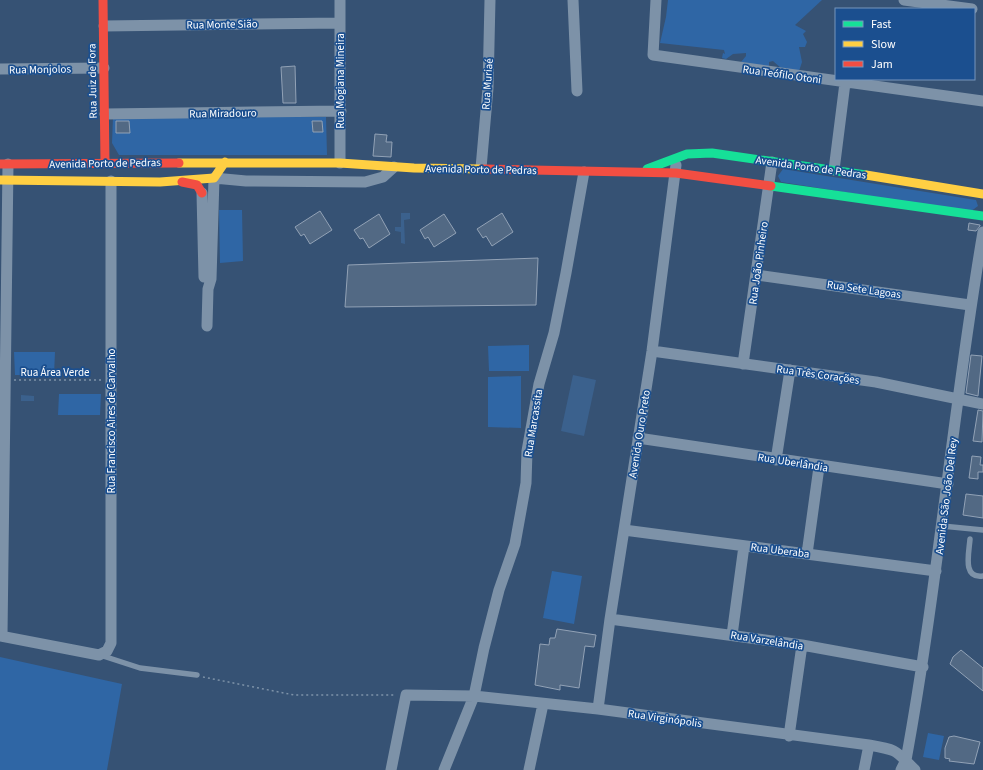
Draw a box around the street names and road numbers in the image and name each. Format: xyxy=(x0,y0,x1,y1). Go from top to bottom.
street label: Rua Monte Sião xyxy=(186,16,258,33)
street label: Rua Mogiana Mineira xyxy=(333,33,348,129)
street label: Rua Juiz de Fora xyxy=(84,43,101,119)
street label: Rua Muriaé xyxy=(478,57,497,110)
street label: Rua Monjolos xyxy=(9,61,72,78)
street label: Rua Teófilo Otoni xyxy=(742,62,822,87)
street label: Rua Miradouro xyxy=(189,105,257,122)
street label: Avenida Porto de Pedras xyxy=(755,152,868,183)
street label: Avenida Porto de Pedras xyxy=(49,155,161,172)
street label: Avenida Porto de Pedras xyxy=(425,161,537,178)
street label: Rua João Pinheiro xyxy=(745,221,772,305)
street label: Rua Sete Lagoas xyxy=(826,277,902,302)
street label: Rua Francisco Aires de Carvalho xyxy=(104,348,119,494)
street label: Rua Três Corações xyxy=(776,361,861,388)
street label: Rua Área Verde xyxy=(21,365,90,380)
street label: Rua Marcassita xyxy=(521,388,546,458)
street label: Avenida Ouro Preto xyxy=(625,389,654,479)
street label: Avenida São João Del Rey xyxy=(932,437,961,555)
street label: Rua Uberlândia xyxy=(757,450,829,475)
street label: Rua Uberaba xyxy=(750,539,810,562)
street label: Rua Varzelândia xyxy=(729,627,804,654)
street label: Rua Virginópolis xyxy=(627,706,703,731)

